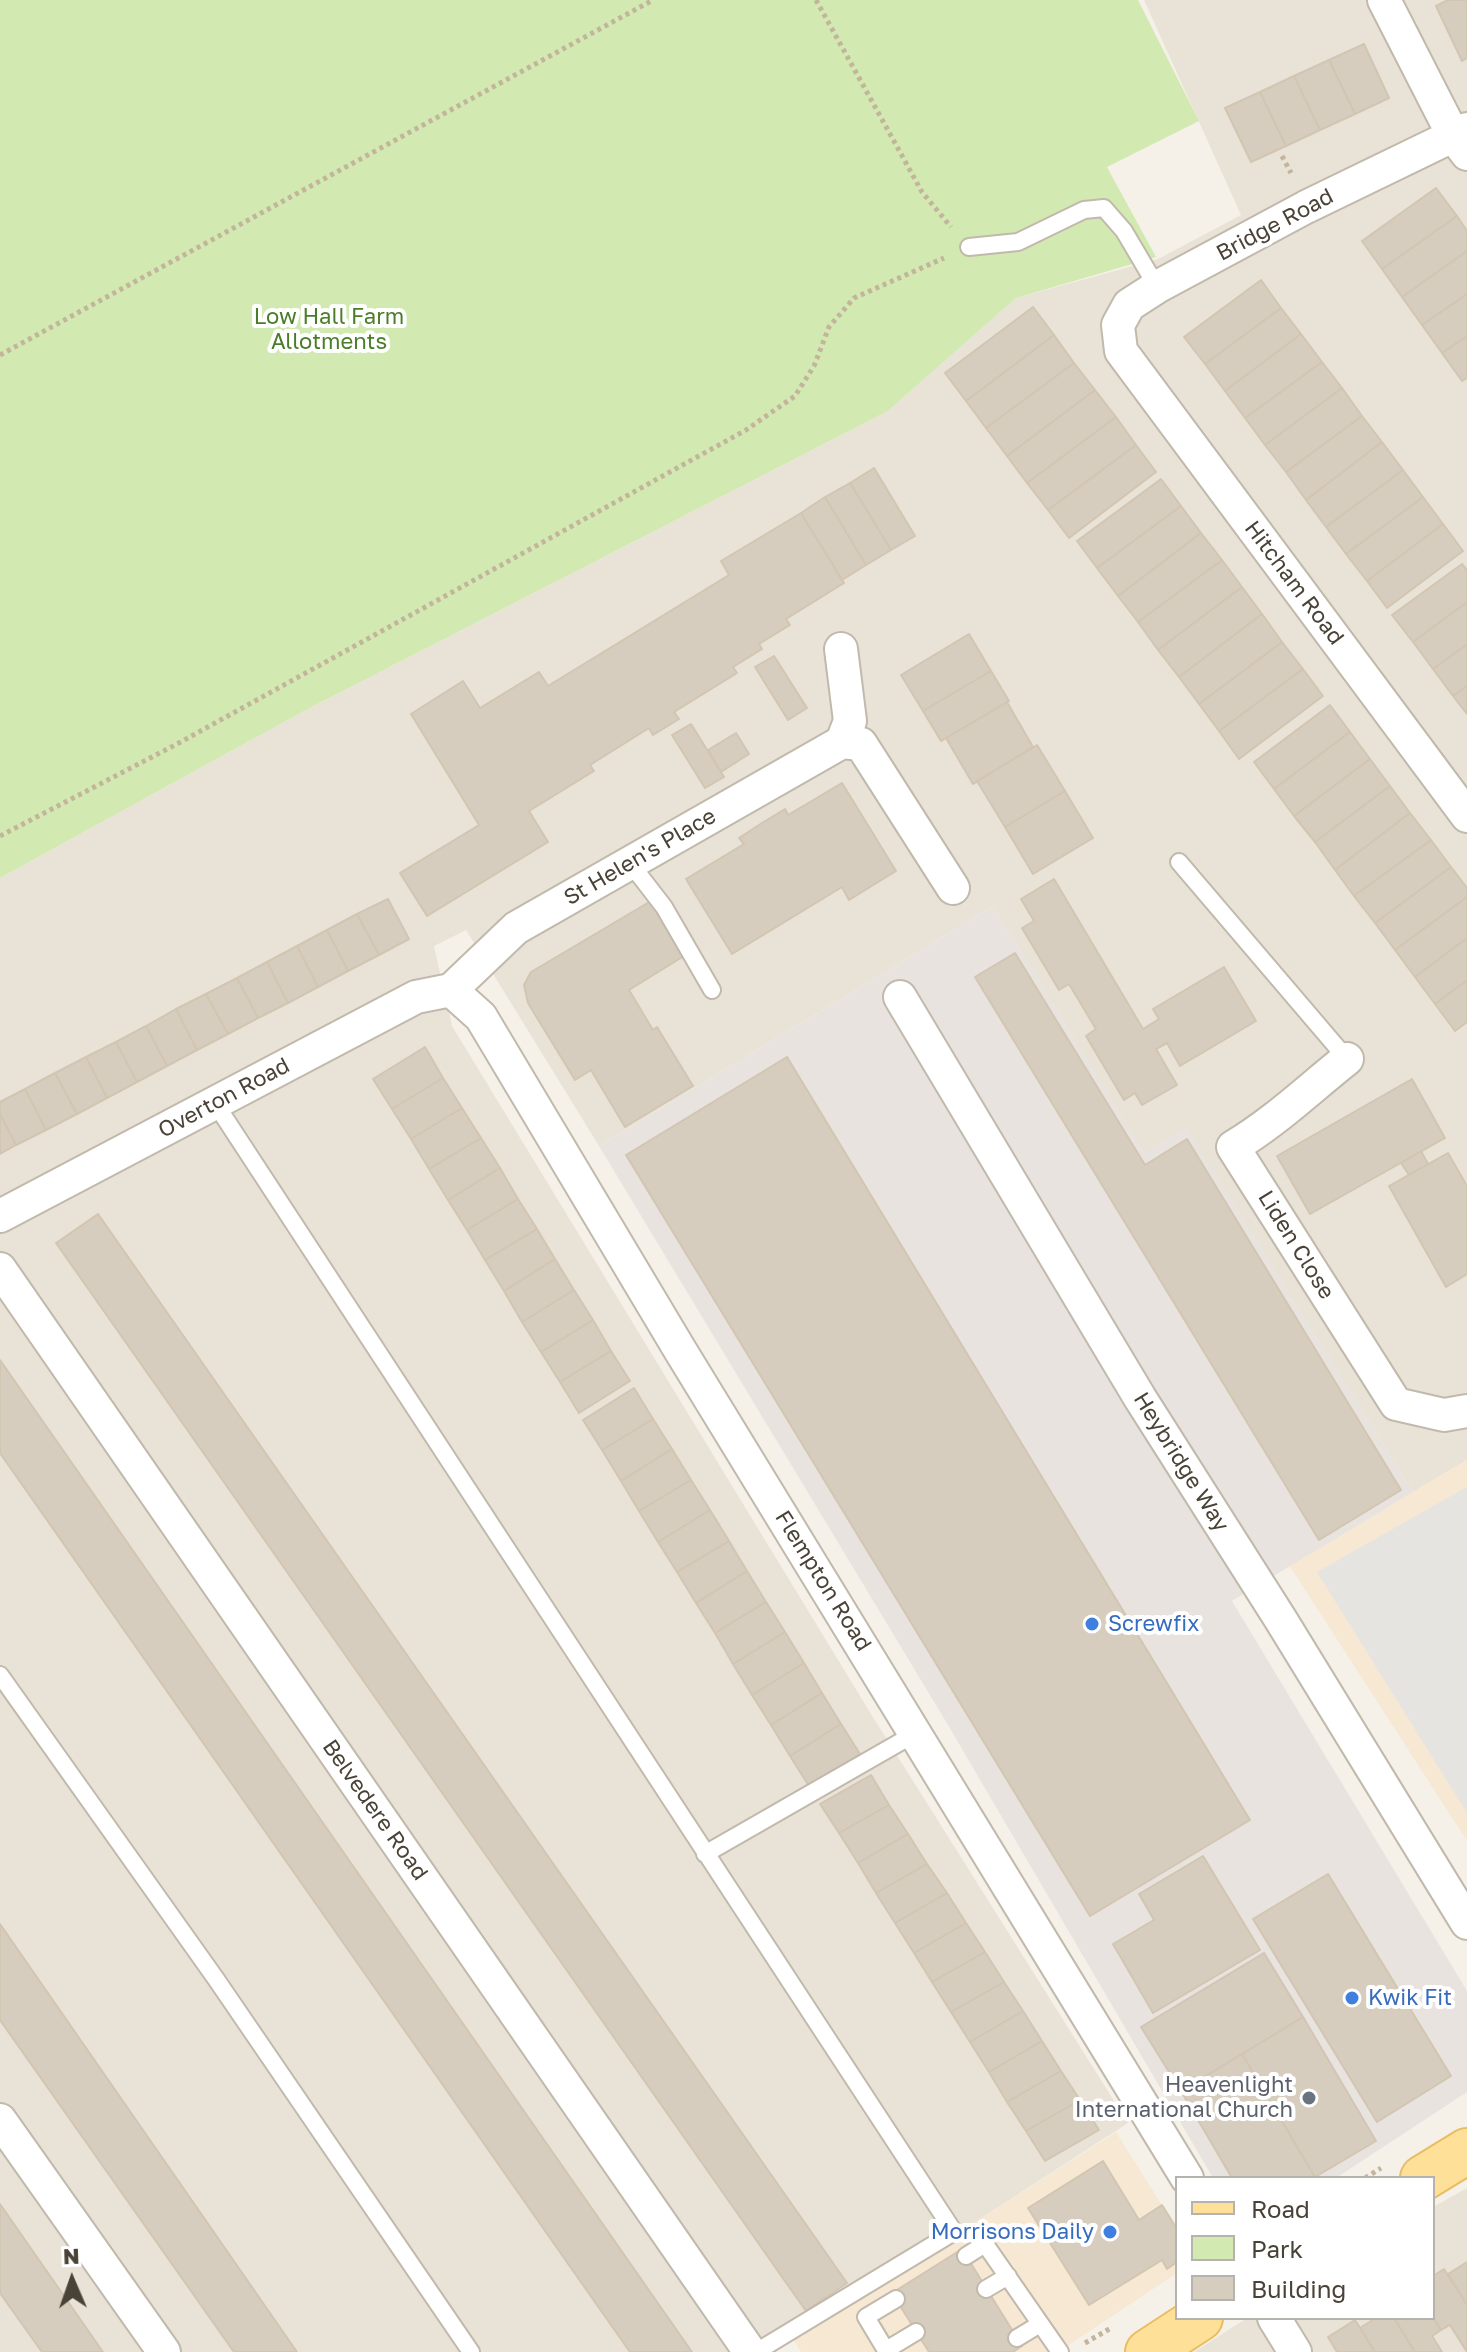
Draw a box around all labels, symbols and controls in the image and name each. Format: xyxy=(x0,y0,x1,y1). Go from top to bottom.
street label: Bridge Road xyxy=(1212,183,1338,267)
park label: Low Hall Farm Allotments xyxy=(254,304,404,356)
street label: Hitcham Road xyxy=(1239,516,1349,650)
street label: St Helen's Place xyxy=(559,803,721,911)
street label: Overton Road xyxy=(154,1052,294,1144)
street label: Liden Close xyxy=(1252,1186,1340,1304)
street label: Heybridge Way xyxy=(1128,1387,1234,1537)
street label: Flempton Road xyxy=(769,1506,877,1656)
place label: Screwfix xyxy=(1108,1611,1199,1637)
marker: Screwfix xyxy=(1083,1615,1101,1633)
street label: Belvedere Road xyxy=(317,1735,433,1885)
place label: Kwik Fit xyxy=(1368,1985,1452,2011)
marker: Kwik Fit xyxy=(1343,1989,1361,2007)
place label: Heavenlight International Church xyxy=(1075,2072,1293,2124)
marker: Heavenlight International Church xyxy=(1300,2089,1318,2107)
legend xyxy=(1175,2176,1435,2320)
text: Road xyxy=(1251,2194,1310,2223)
place label: Morrisons Daily xyxy=(931,2219,1094,2245)
marker: Morrisons Daily xyxy=(1101,2223,1119,2241)
text: Park xyxy=(1251,2234,1303,2263)
north arrow xyxy=(32,2240,112,2320)
text: N xyxy=(62,2242,80,2269)
text: Building xyxy=(1251,2274,1346,2303)

